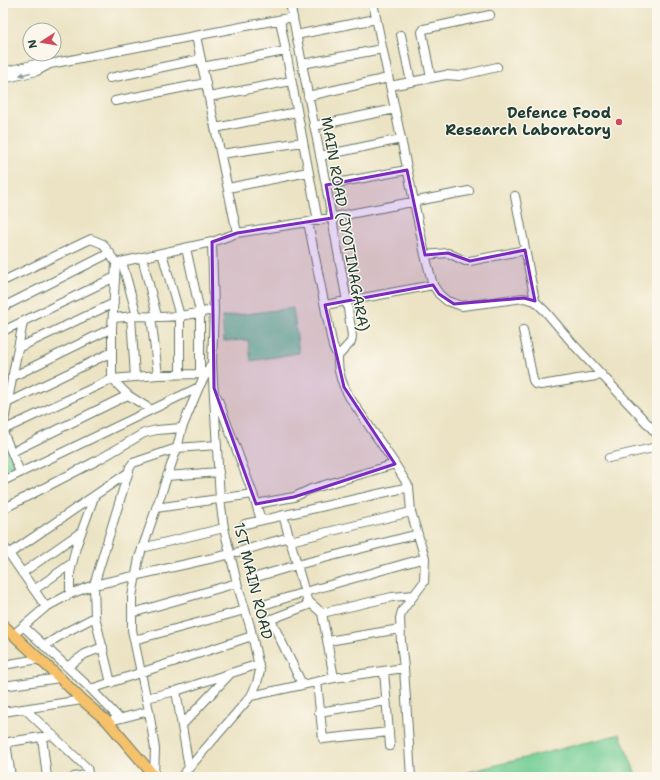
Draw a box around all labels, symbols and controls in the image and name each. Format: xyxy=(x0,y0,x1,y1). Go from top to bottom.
north arrow xyxy=(22,22,62,62)
text: N xyxy=(24,38,41,50)
one-way arrow xyxy=(19,71,31,77)
place label: Defence Food Research Laboratory xyxy=(445,103,611,140)
street label: MAIN ROAD (JYOTINAGARA) xyxy=(316,115,374,333)
marker: Defence Food Research Laboratory xyxy=(614,117,624,127)
street label: 1ST MAIN ROAD xyxy=(229,520,277,642)

